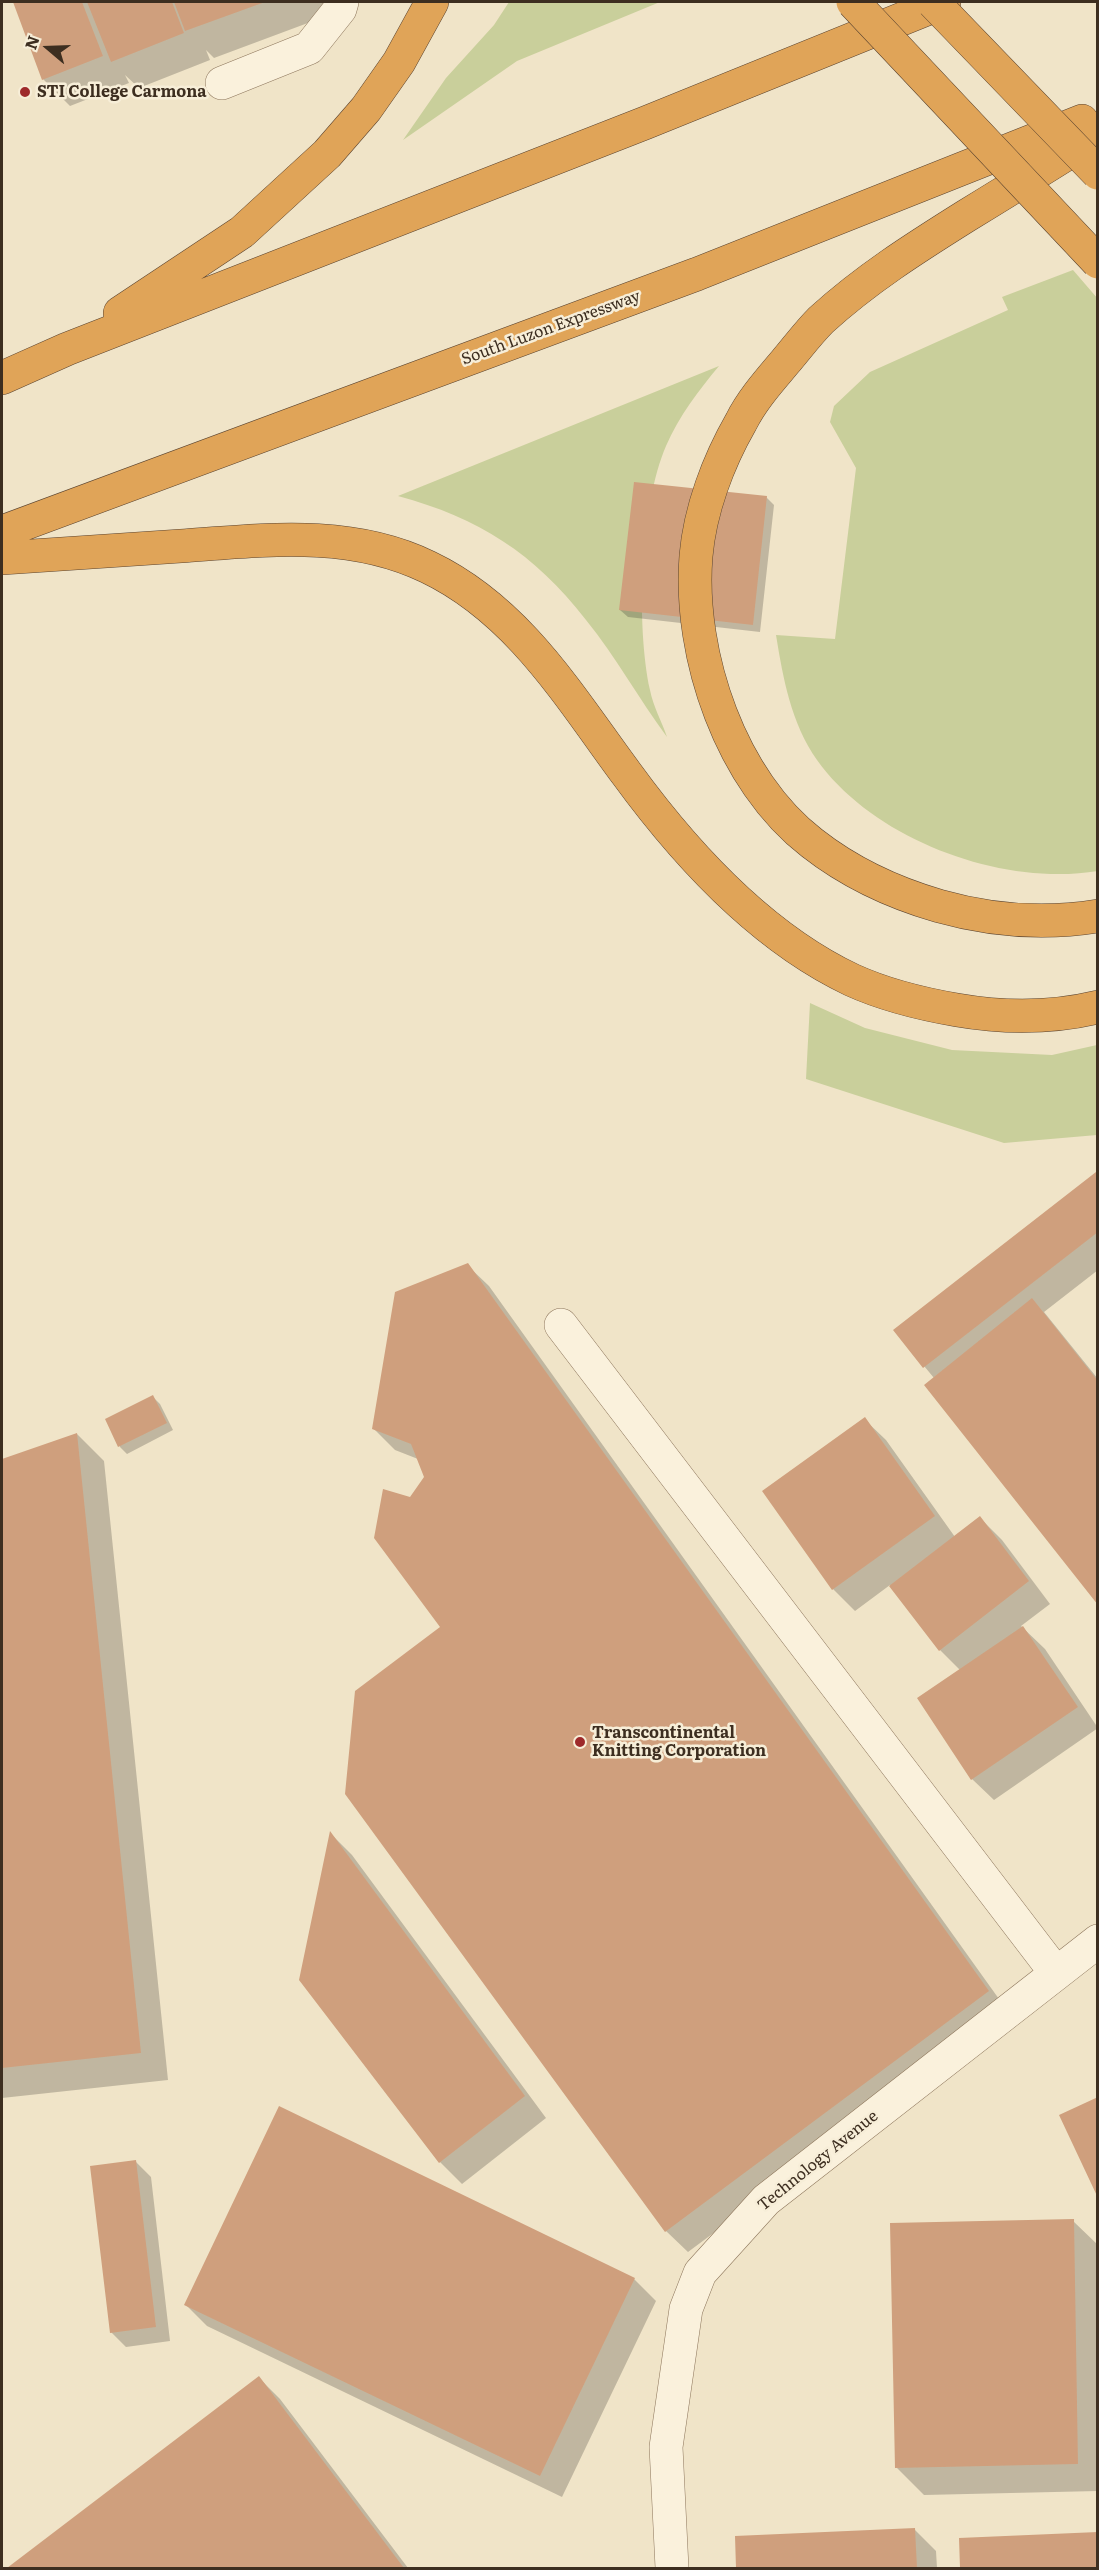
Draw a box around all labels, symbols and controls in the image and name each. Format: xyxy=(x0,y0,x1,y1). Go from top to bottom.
north arrow xyxy=(18,18,78,78)
text: N xyxy=(17,32,45,52)
place label: STI College Carmona xyxy=(37,82,207,102)
marker: STI College Carmona xyxy=(18,85,32,99)
street label: South Luzon Expressway xyxy=(459,287,643,369)
place label: Transcontinental Knitting Corporation xyxy=(592,1723,766,1761)
marker: Transcontinental Knitting Corporation xyxy=(573,1735,587,1749)
street label: Technology Avenue xyxy=(754,2107,882,2215)

